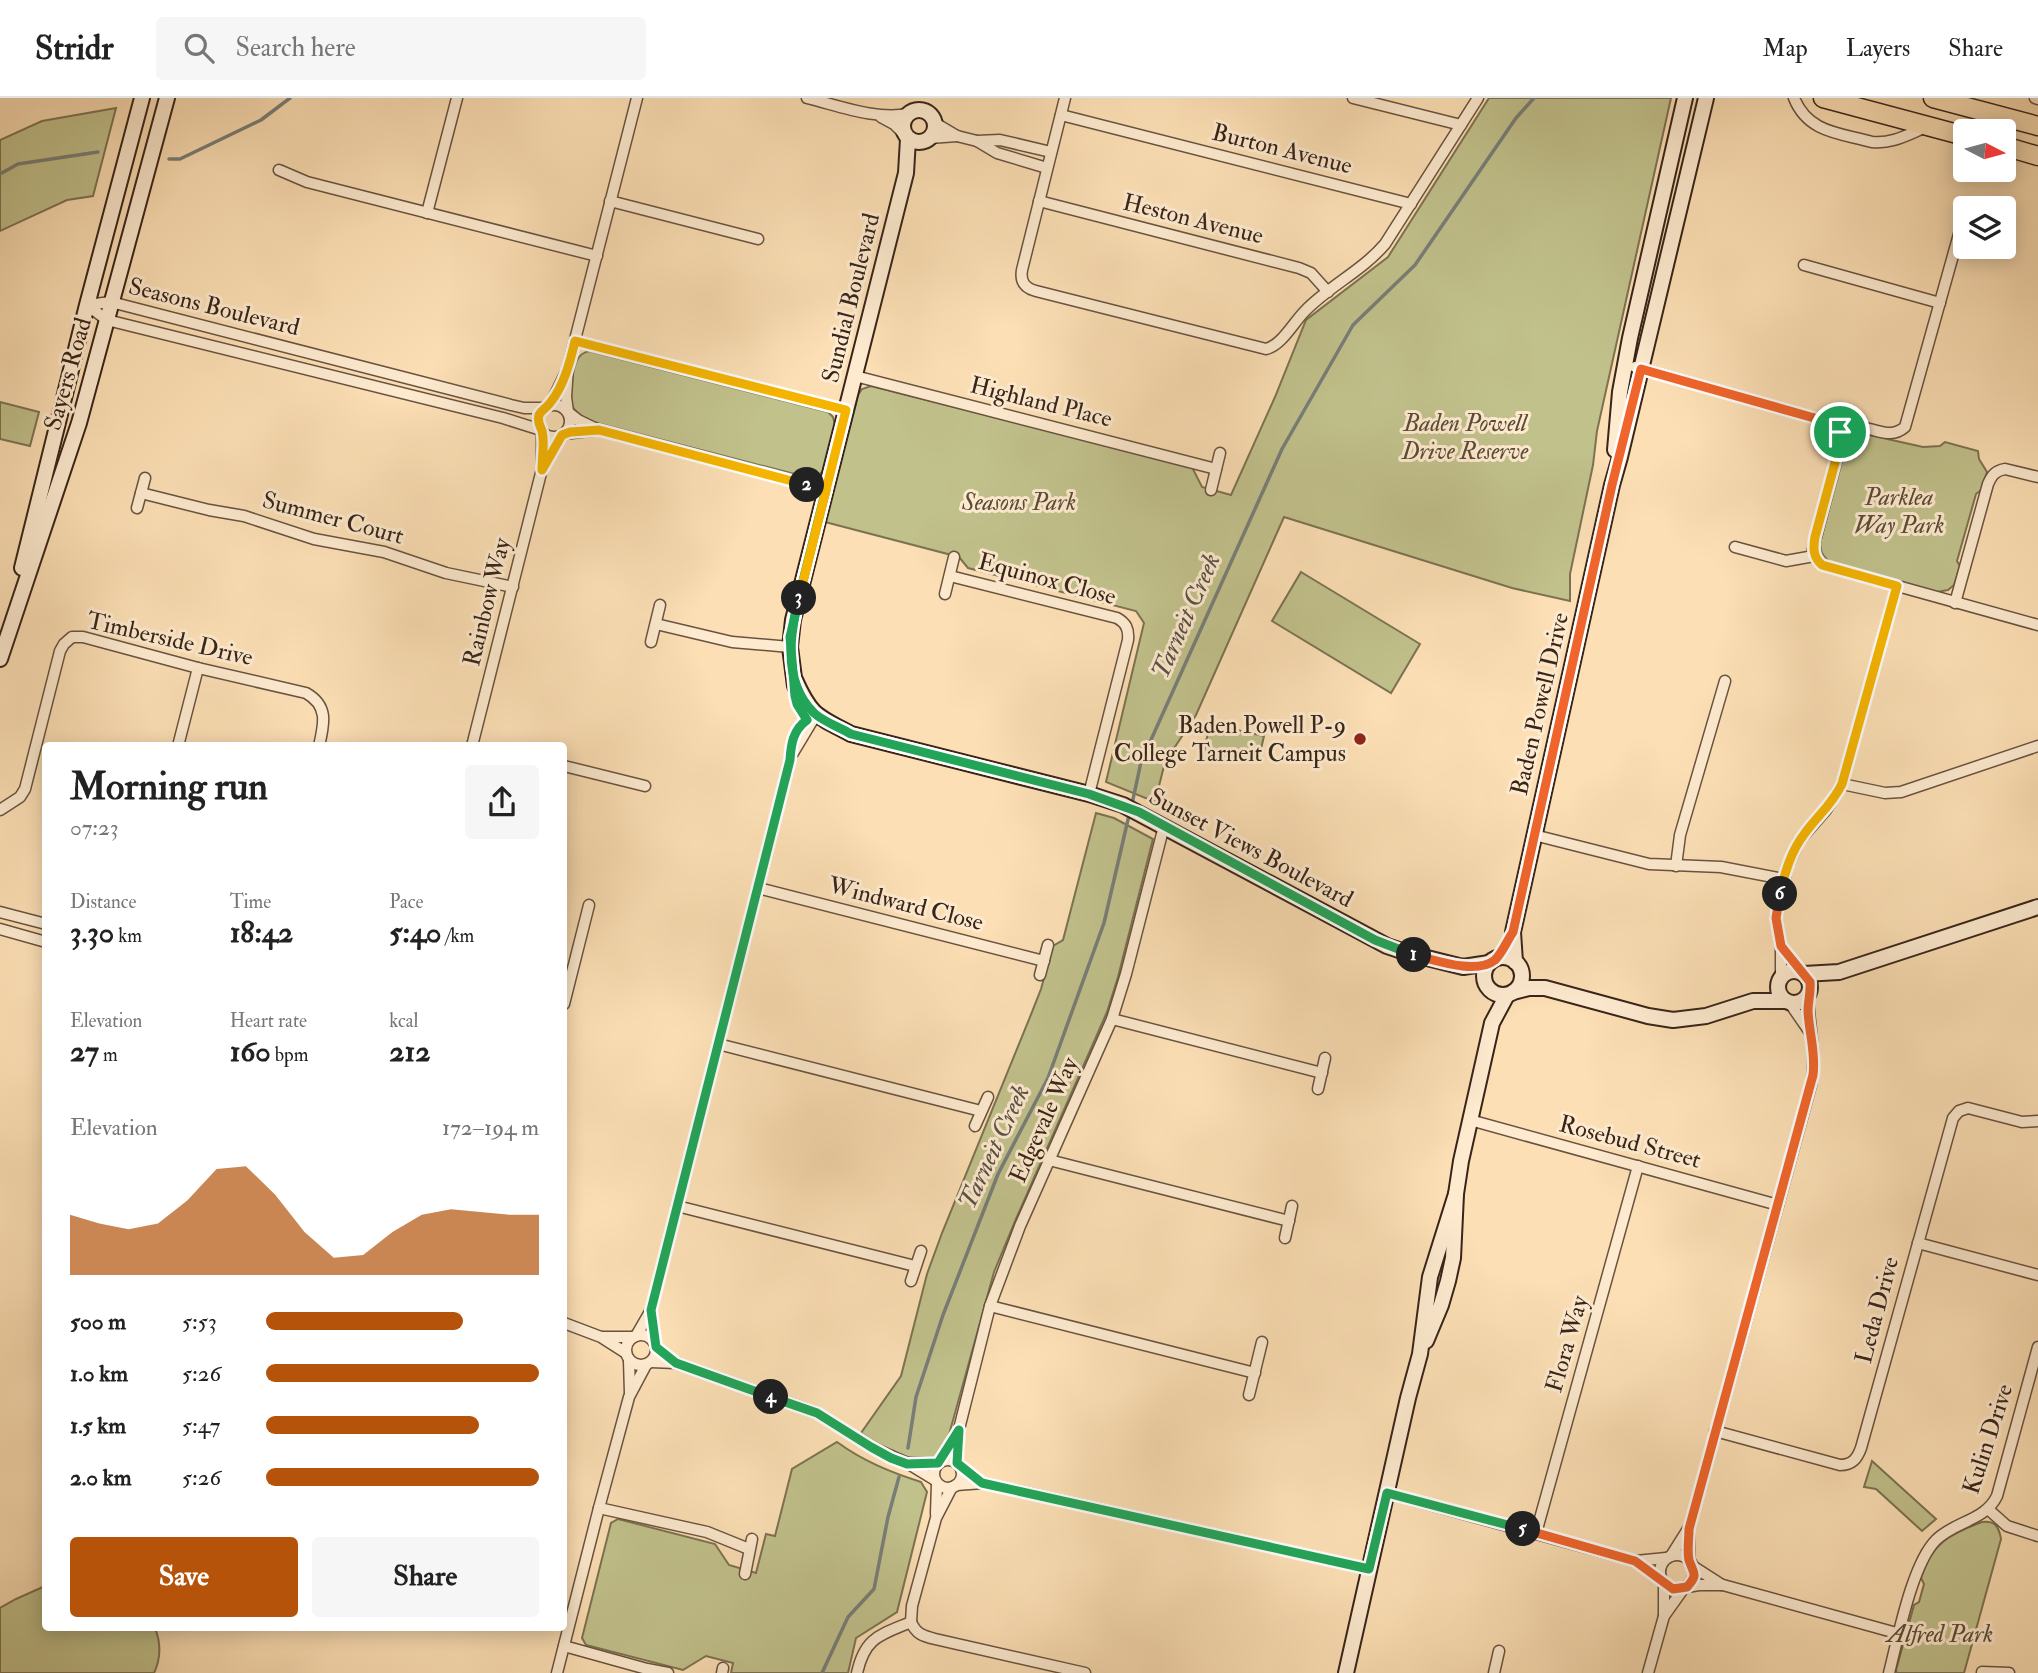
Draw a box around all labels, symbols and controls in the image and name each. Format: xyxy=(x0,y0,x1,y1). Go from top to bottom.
search box xyxy=(156,17,646,80)
text: Stridr xyxy=(35,28,114,69)
icon: search xyxy=(180,29,218,67)
text: Search here xyxy=(236,32,356,64)
text: Map xyxy=(1763,33,1808,64)
text: Layers xyxy=(1846,33,1910,64)
text: Share xyxy=(1948,33,2003,64)
street label: Burton Avenue xyxy=(1209,117,1355,181)
north arrow xyxy=(1953,119,2016,182)
map controls xyxy=(1953,119,2016,259)
street label: Heston Avenue xyxy=(1119,187,1267,251)
button: layers xyxy=(1953,196,2016,259)
street label: Sundial Boulevard xyxy=(815,210,887,386)
street label: Seasons Boulevard xyxy=(125,271,303,343)
street label: Sayers Road xyxy=(37,314,99,434)
street label: Highland Place xyxy=(967,369,1115,435)
pin xyxy=(1810,402,1870,462)
park label: Baden Powell Drive Reserve xyxy=(1401,408,1529,467)
icon: arrive xyxy=(1821,413,1859,451)
pin: 2 xyxy=(790,468,824,502)
text: 2 xyxy=(802,472,811,496)
park label: Parklea Way Park xyxy=(1854,482,1944,541)
street label: Summer Court xyxy=(259,484,407,552)
park label: Seasons Park xyxy=(961,487,1076,518)
street label: Rainbow Way xyxy=(456,534,518,669)
street label: Equinox Close xyxy=(975,546,1119,612)
water label: Tarneit Creek xyxy=(1144,549,1228,683)
pin: 3 xyxy=(782,580,816,616)
text: 3 xyxy=(795,585,802,609)
street label: Timberside Drive xyxy=(84,605,256,673)
street label: Baden Powell Drive xyxy=(1504,610,1576,798)
place label: Baden Powell P-9 College Tarneit Campus xyxy=(1114,710,1346,769)
marker: Baden Powell P-9 College Tarneit Campus xyxy=(1352,731,1368,747)
text: Morning run xyxy=(70,763,268,811)
button: share xyxy=(465,765,539,839)
street label: Sunset Views Boulevard xyxy=(1144,781,1359,915)
text: 07:23 xyxy=(70,813,119,842)
street label: Windward Close xyxy=(824,870,987,938)
pin: 6 xyxy=(1762,876,1798,912)
text: 6 xyxy=(1775,881,1784,905)
text: Distance xyxy=(70,890,136,914)
text: Time xyxy=(230,890,271,914)
text: Pace xyxy=(389,890,423,914)
text: 3.30 xyxy=(70,914,114,951)
text: 18:42 xyxy=(230,914,293,951)
text: 5:40 xyxy=(389,914,442,951)
text: km xyxy=(114,924,142,948)
text: /km xyxy=(442,924,474,948)
pin: 1 xyxy=(1396,938,1432,972)
text: 1 xyxy=(1410,942,1417,966)
text: Elevation xyxy=(70,1009,142,1033)
text: Heart rate xyxy=(230,1009,307,1033)
text: kcal xyxy=(389,1009,418,1033)
text: 27 xyxy=(70,1033,99,1070)
text: 160 xyxy=(230,1033,271,1070)
text: 212 xyxy=(389,1033,430,1070)
text: m xyxy=(99,1043,118,1067)
text: bpm xyxy=(271,1043,308,1067)
street label: Edgevale Way xyxy=(1002,1052,1086,1188)
water label: Tarneit Creek xyxy=(951,1080,1037,1214)
street label: Rosebud Street xyxy=(1556,1108,1705,1176)
text: Elevation xyxy=(70,1113,158,1142)
text: 172–194 m xyxy=(442,1113,539,1142)
street label: Leda Drive xyxy=(1848,1253,1906,1367)
street label: Flora Way xyxy=(1538,1292,1596,1396)
text: 500 m xyxy=(70,1307,126,1336)
text: 5:53 xyxy=(182,1307,217,1336)
text: 1.0 km xyxy=(70,1359,128,1388)
text: 5:26 xyxy=(182,1359,221,1388)
pin: 4 xyxy=(754,1380,788,1414)
street label: Kulin Drive xyxy=(1956,1380,2020,1498)
text: 4 xyxy=(765,1384,776,1408)
text: 1.5 km xyxy=(70,1411,126,1440)
text: 5:47 xyxy=(182,1411,220,1440)
text: 2.0 km xyxy=(70,1463,132,1492)
text: 5:26 xyxy=(182,1463,221,1492)
pin: 5 xyxy=(1506,1512,1540,1546)
text: 5 xyxy=(1518,1516,1527,1540)
button: Save xyxy=(70,1537,298,1617)
button: Share xyxy=(312,1537,539,1617)
park label: Alfred Park xyxy=(1884,1619,1993,1650)

